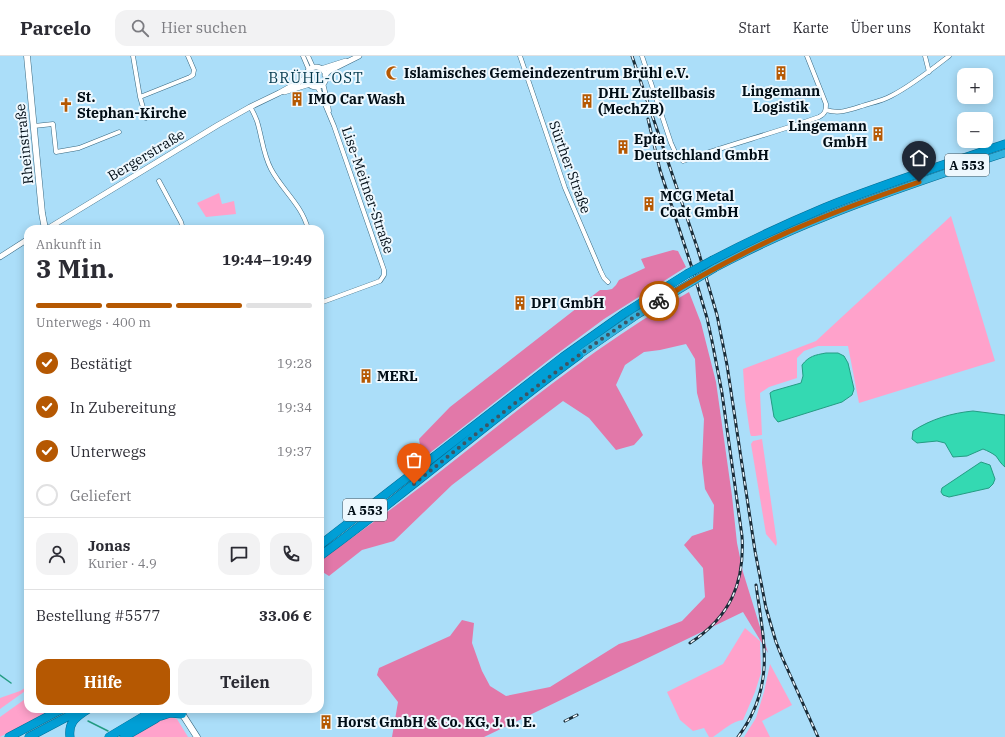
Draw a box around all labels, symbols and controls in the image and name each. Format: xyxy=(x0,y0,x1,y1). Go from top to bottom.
search box xyxy=(115,10,395,46)
text: Parcelo xyxy=(20,16,91,40)
icon: search xyxy=(129,17,151,39)
text: Hier suchen xyxy=(161,18,247,37)
text: Start xyxy=(739,19,771,37)
text: Karte xyxy=(793,19,829,37)
text: Über uns xyxy=(851,19,911,37)
text: Kontakt xyxy=(933,19,985,37)
place label: Islamisches Gemeindezentrum Brühl e.V. xyxy=(404,64,689,82)
mosque icon: Islamisches Gemeindezentrum Brühl e.V. xyxy=(385,65,401,81)
building icon: Lingemann Logistik xyxy=(773,65,789,81)
district label: BRÜHL-OST xyxy=(268,68,364,87)
map controls xyxy=(957,68,993,148)
button: + xyxy=(957,68,993,104)
place label: Lingemann Logistik xyxy=(742,82,820,116)
place label: DHL Zustellbasis (MechZB) xyxy=(598,84,715,118)
place label: St. Stephan-Kirche xyxy=(77,88,187,122)
place label: IMO Car Wash xyxy=(308,90,405,108)
building icon: IMO Car Wash xyxy=(289,91,305,107)
building icon: DHL Zustellbasis (MechZB) xyxy=(579,93,595,109)
church icon: St. Stephan-Kirche xyxy=(58,97,74,113)
street label: Rheinstraße xyxy=(11,103,37,185)
button: − xyxy=(957,112,993,148)
place label: Lingemann GmbH xyxy=(788,117,867,151)
street label: Sürther Straße xyxy=(545,118,595,216)
street label: Lise-Meitner-Straße xyxy=(338,124,398,256)
street label: Bergerstraße xyxy=(104,125,188,185)
building icon: Lingemann GmbH xyxy=(870,126,886,142)
place label: Epta Deutschland GmbH xyxy=(634,130,769,164)
building icon: Epta Deutschland GmbH xyxy=(615,139,631,155)
pin xyxy=(902,141,936,182)
icon: home xyxy=(908,147,930,169)
road number: A 553 xyxy=(945,154,989,176)
place label: MCG Metal Coat GmbH xyxy=(660,187,739,221)
building icon: MCG Metal Coat GmbH xyxy=(641,196,657,212)
text: Ankunft in xyxy=(36,236,102,253)
text: 19:44–19:49 xyxy=(222,250,312,269)
text: 3 Min. xyxy=(36,251,114,285)
courier xyxy=(639,281,679,321)
icon: bike xyxy=(648,290,670,312)
place label: DPI GmbH xyxy=(531,294,604,312)
building icon: DPI GmbH xyxy=(512,295,528,311)
text: Unterwegs · 400 m xyxy=(36,314,151,331)
icon: check xyxy=(36,352,58,374)
text: Bestätigt xyxy=(70,354,132,373)
text: 19:28 xyxy=(277,355,312,372)
place label: MERL xyxy=(377,367,418,385)
building icon: MERL xyxy=(358,368,374,384)
icon: check xyxy=(36,396,58,418)
text: In Zubereitung xyxy=(70,398,176,417)
text: 19:34 xyxy=(277,399,312,416)
icon: check xyxy=(36,440,58,462)
text: Unterwegs xyxy=(70,442,146,461)
text: 19:37 xyxy=(277,443,312,460)
pin xyxy=(397,443,431,484)
icon: bag xyxy=(403,449,425,471)
text: Geliefert xyxy=(70,486,131,505)
road number: A 553 xyxy=(343,499,387,521)
button: person xyxy=(36,533,78,575)
button: chat xyxy=(218,533,260,575)
button: phone xyxy=(270,533,312,575)
text: Jonas xyxy=(88,536,130,555)
text: Kurier · 4.9 xyxy=(88,555,157,572)
text: Bestellung #5577 xyxy=(36,606,161,625)
text: 33.06 € xyxy=(259,606,312,625)
button: Hilfe xyxy=(36,659,170,705)
button: Teilen xyxy=(178,659,312,705)
place label: Horst GmbH & Co. KG, J. u. E. xyxy=(337,713,536,731)
building icon: Horst GmbH & Co. KG, J. u. E. xyxy=(318,714,334,730)

